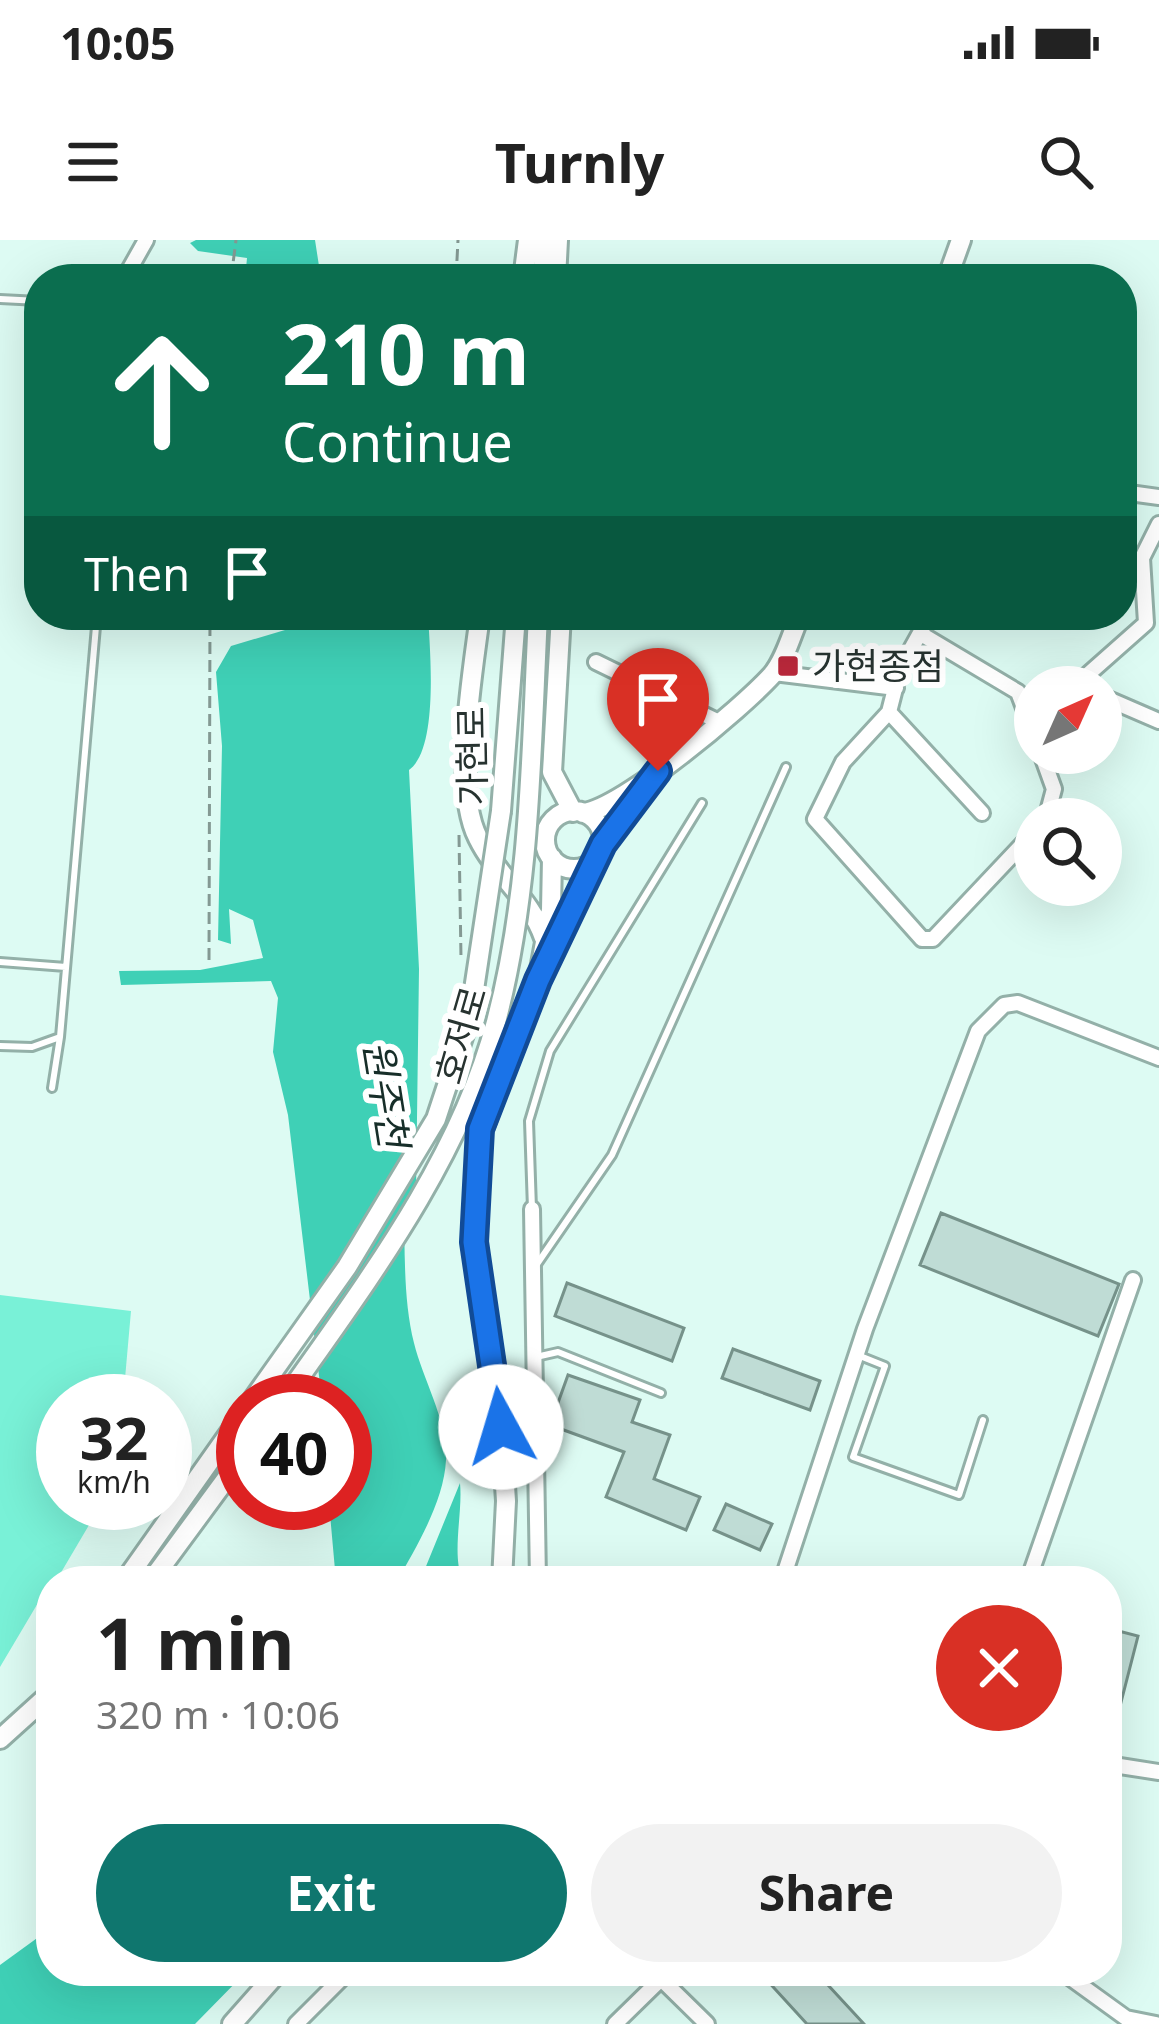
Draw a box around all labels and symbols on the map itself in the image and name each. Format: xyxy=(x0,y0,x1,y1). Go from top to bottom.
place label: 가현종점 xyxy=(812,641,944,690)
pin xyxy=(607,648,709,771)
marker: 가현종점 xyxy=(775,653,801,679)
north arrow xyxy=(1014,666,1122,774)
street label: 가현로 xyxy=(446,706,497,806)
street label: 호저로 xyxy=(423,980,498,1089)
water label: 원주천 xyxy=(353,1036,423,1155)
position arrow xyxy=(438,1364,564,1490)
speed limit sign: 40 xyxy=(216,1374,372,1530)

